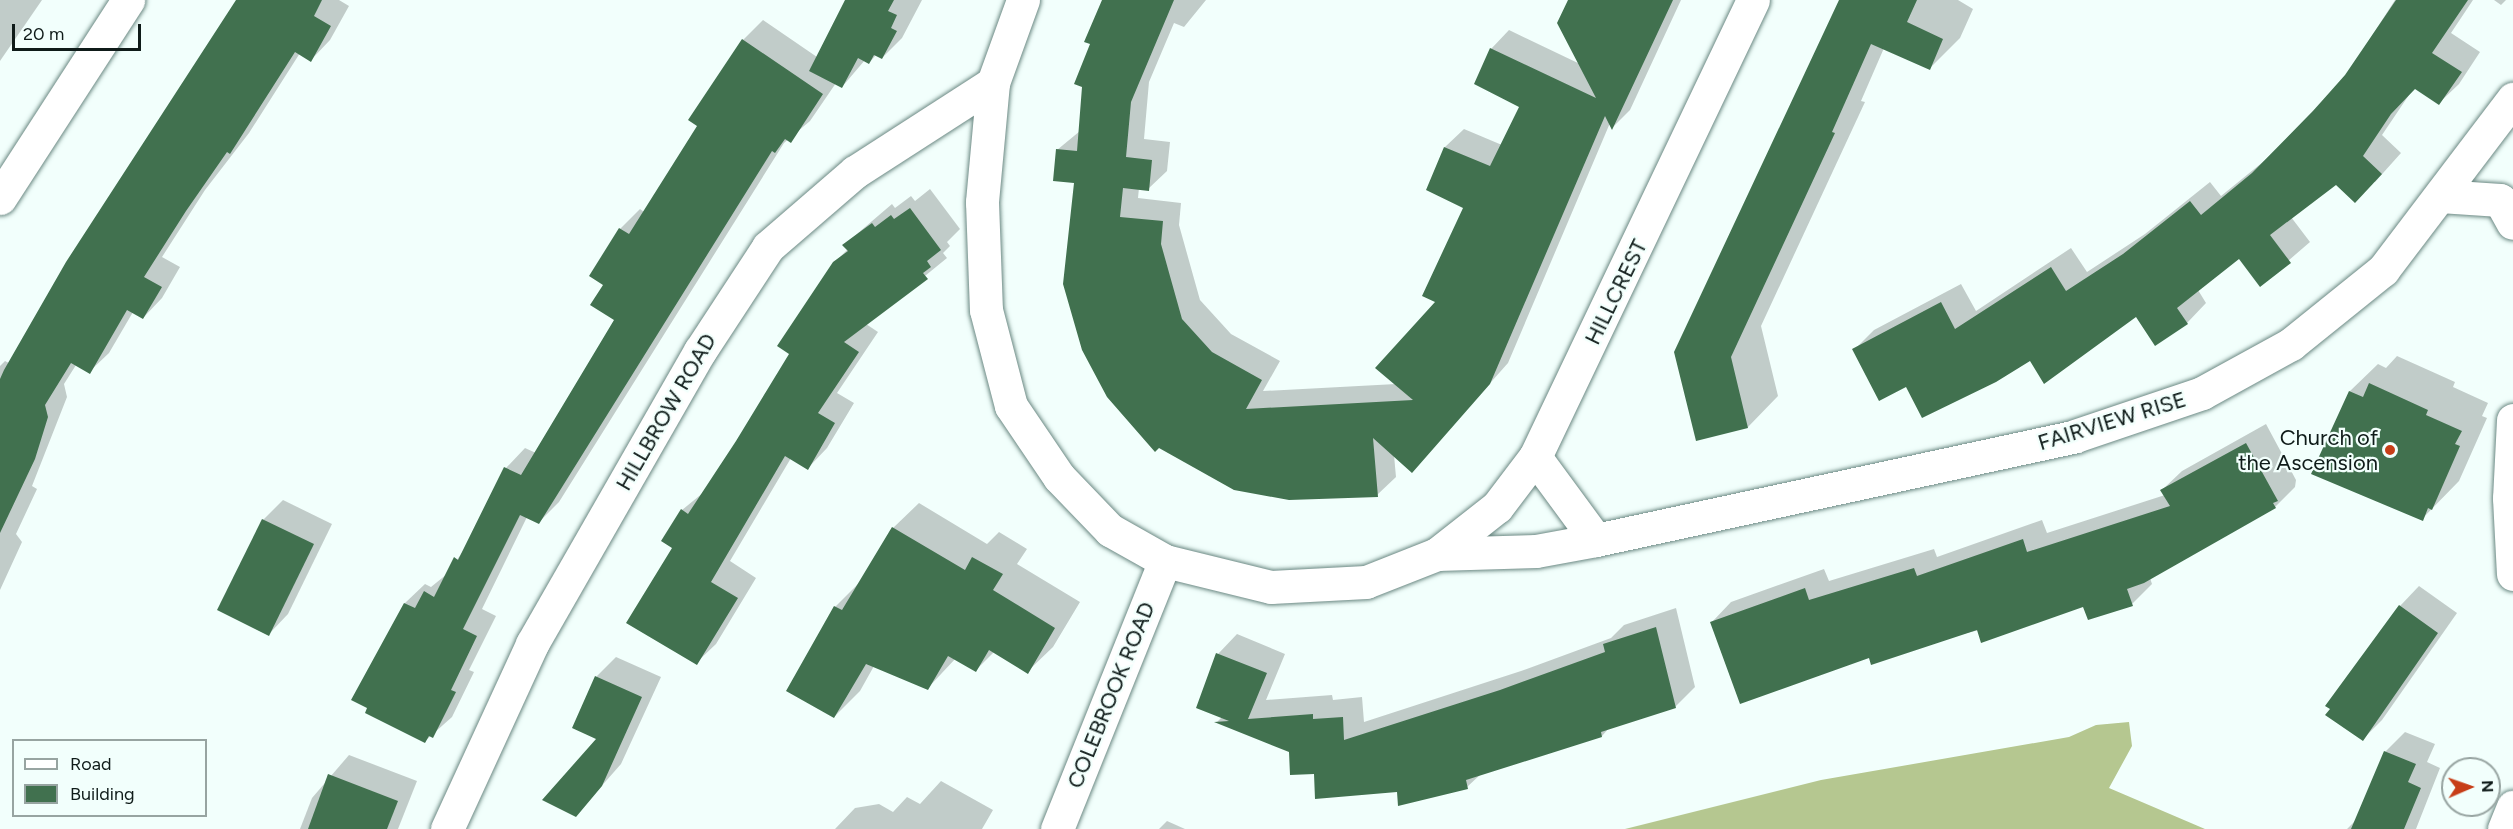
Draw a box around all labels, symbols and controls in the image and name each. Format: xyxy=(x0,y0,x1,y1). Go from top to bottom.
scale bar xyxy=(15,12,144,50)
text: 20 m xyxy=(23,23,64,45)
street label: HILLCREST xyxy=(1579,235,1653,349)
street label: HILLBROW ROAD xyxy=(610,329,722,495)
street label: FAIRVIEW RISE xyxy=(2035,386,2189,456)
place label: Church of the Ascension xyxy=(2238,424,2378,476)
marker: Church of the Ascension xyxy=(2383,443,2397,457)
street label: COLEBROOK ROAD xyxy=(1062,598,1160,792)
legend xyxy=(12,739,207,817)
text: Road xyxy=(70,753,111,775)
north arrow xyxy=(2441,757,2501,817)
text: N xyxy=(2478,780,2497,793)
text: Building xyxy=(70,783,135,805)

